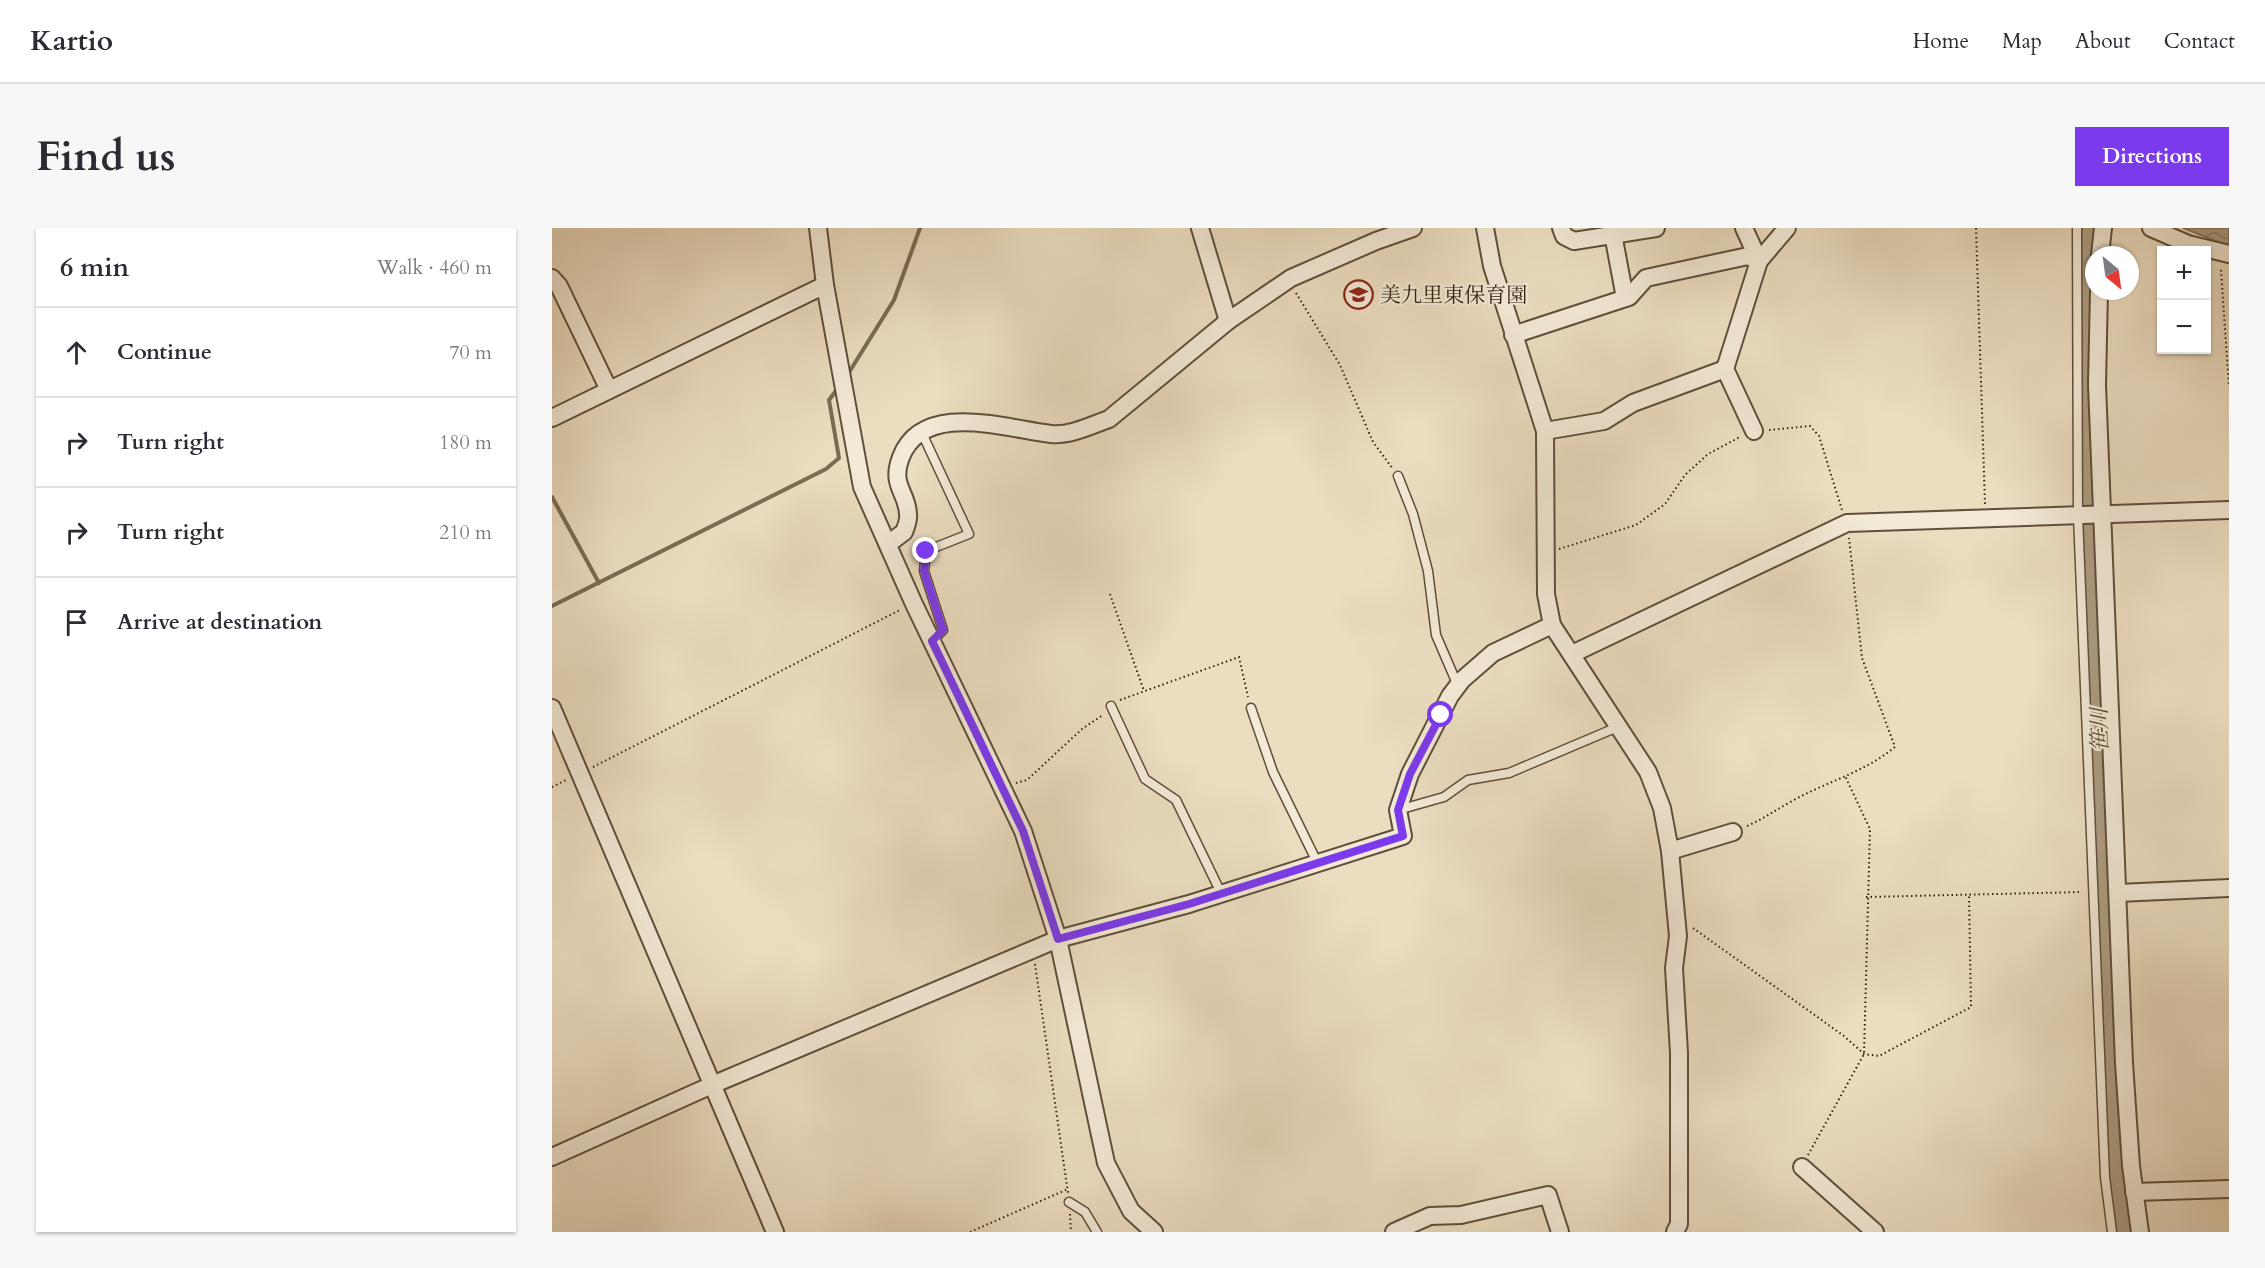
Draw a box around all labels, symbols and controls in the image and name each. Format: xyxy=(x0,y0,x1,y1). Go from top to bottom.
text: Kartio xyxy=(30,22,113,60)
text: Home xyxy=(1913,27,1969,56)
text: Map xyxy=(2002,27,2042,56)
text: About xyxy=(2075,27,2131,56)
text: Contact xyxy=(2164,27,2235,56)
button: Directions xyxy=(2075,127,2229,186)
text: Find us xyxy=(36,128,176,185)
north arrow xyxy=(2085,246,2139,300)
map controls xyxy=(2157,246,2211,354)
button: + xyxy=(2157,246,2211,300)
text: 6 min xyxy=(60,250,129,285)
text: Walk · 460 m xyxy=(377,254,492,281)
school or university icon: 美九里東保育園 xyxy=(1343,279,1375,311)
place label: 美九里東保育園 xyxy=(1380,281,1527,310)
button: − xyxy=(2157,300,2211,354)
icon: ahead xyxy=(60,336,93,369)
text: Continue xyxy=(117,337,212,367)
text: 70 m xyxy=(449,339,492,366)
icon: right xyxy=(60,426,93,459)
text: Turn right xyxy=(117,427,224,457)
text: 180 m xyxy=(439,429,492,456)
icon: right xyxy=(60,516,93,549)
text: Turn right xyxy=(117,517,224,547)
text: 210 m xyxy=(439,519,492,546)
route end xyxy=(912,537,938,563)
icon: arrive xyxy=(60,606,93,639)
text: Arrive at destination xyxy=(117,607,322,637)
route start xyxy=(1427,701,1453,727)
water label: 笹川 xyxy=(2084,705,2116,752)

